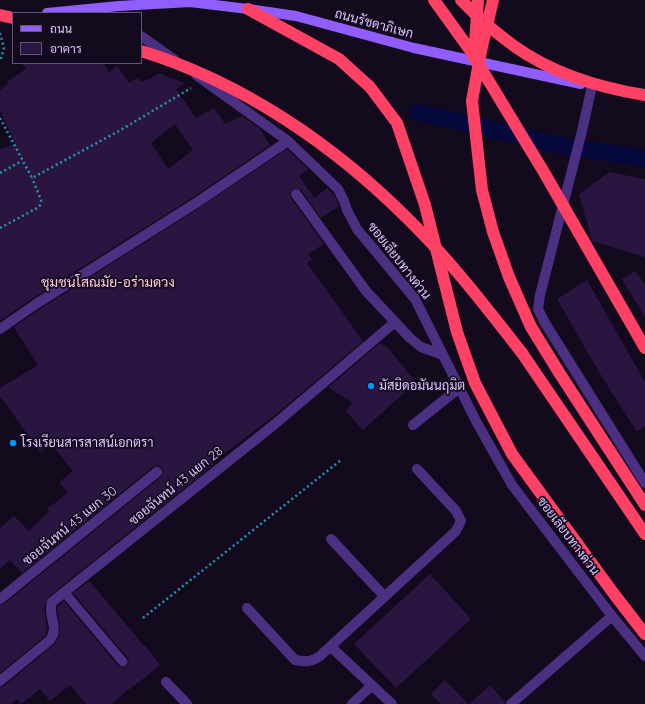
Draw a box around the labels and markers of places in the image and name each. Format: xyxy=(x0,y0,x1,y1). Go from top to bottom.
place label: มัสยิดอมันนฤมิต xyxy=(379,378,465,394)
marker: มัสยิดอมันนฤมิต xyxy=(366,381,376,391)
place label: โรงเรียนสารสาสน์เอกตรา xyxy=(21,435,154,451)
marker: โรงเรียนสารสาสน์เอกตรา xyxy=(8,438,18,448)

